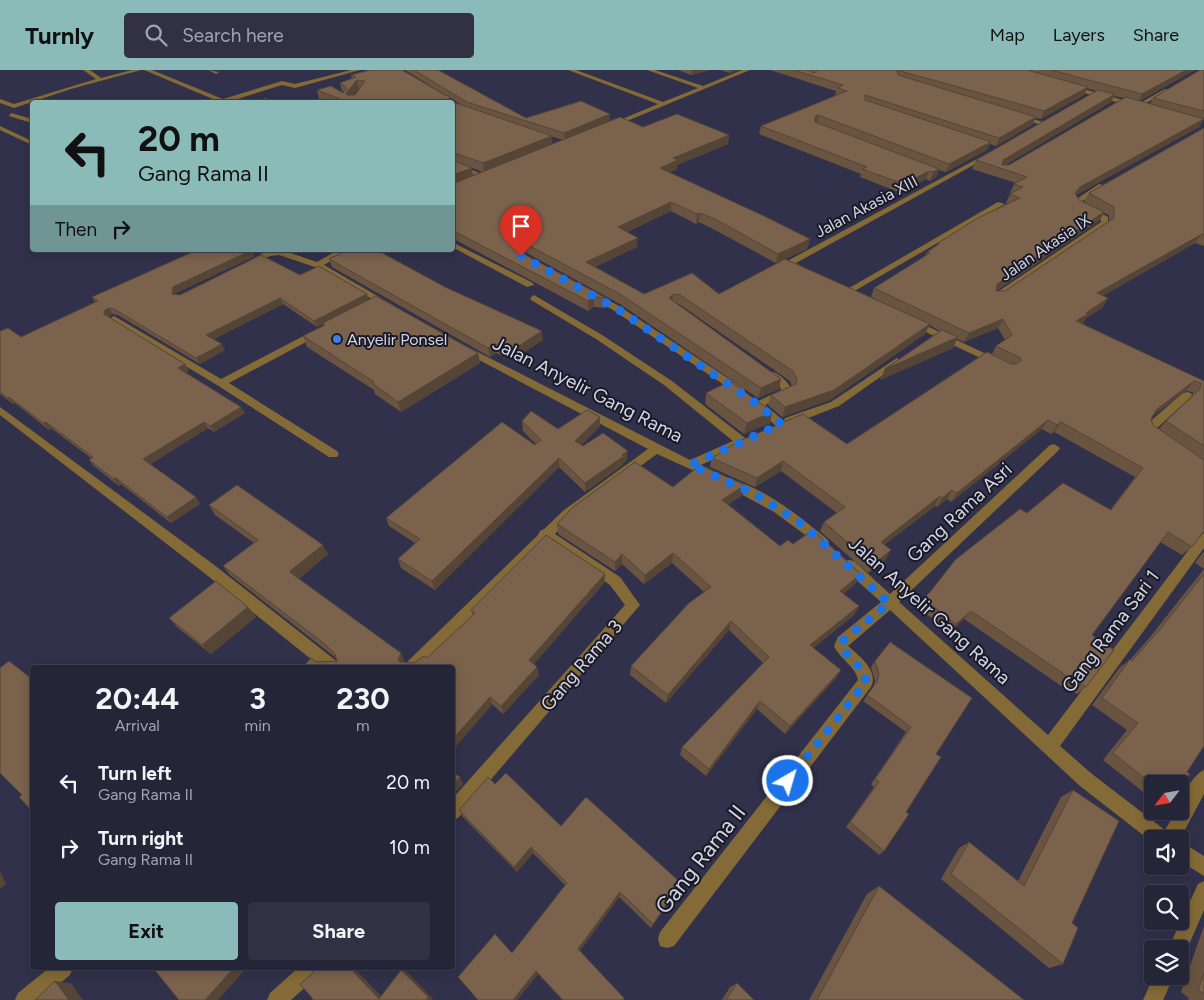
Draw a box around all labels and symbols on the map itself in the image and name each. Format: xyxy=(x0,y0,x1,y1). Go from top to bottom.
street label: Jalan Akasia XIII xyxy=(812,171,921,242)
pin xyxy=(500,205,542,256)
street label: Jalan Akasia IX xyxy=(996,210,1094,285)
place label: Anyelir Ponsel xyxy=(347,330,447,349)
street label: Jalan Anyelir Gang Rama xyxy=(489,332,686,447)
marker: Anyelir Ponsel xyxy=(331,333,343,345)
street label: Gang Rama Asri xyxy=(902,458,1017,567)
street label: Jalan Anyelir Gang Rama xyxy=(844,532,1015,689)
street label: Gang Rama Sari 1 xyxy=(1057,565,1164,697)
street label: Gang Rama 3 xyxy=(536,615,627,716)
position arrow xyxy=(761,754,813,806)
north arrow xyxy=(1144,775,1189,820)
street label: Gang Rama II xyxy=(649,799,751,919)

